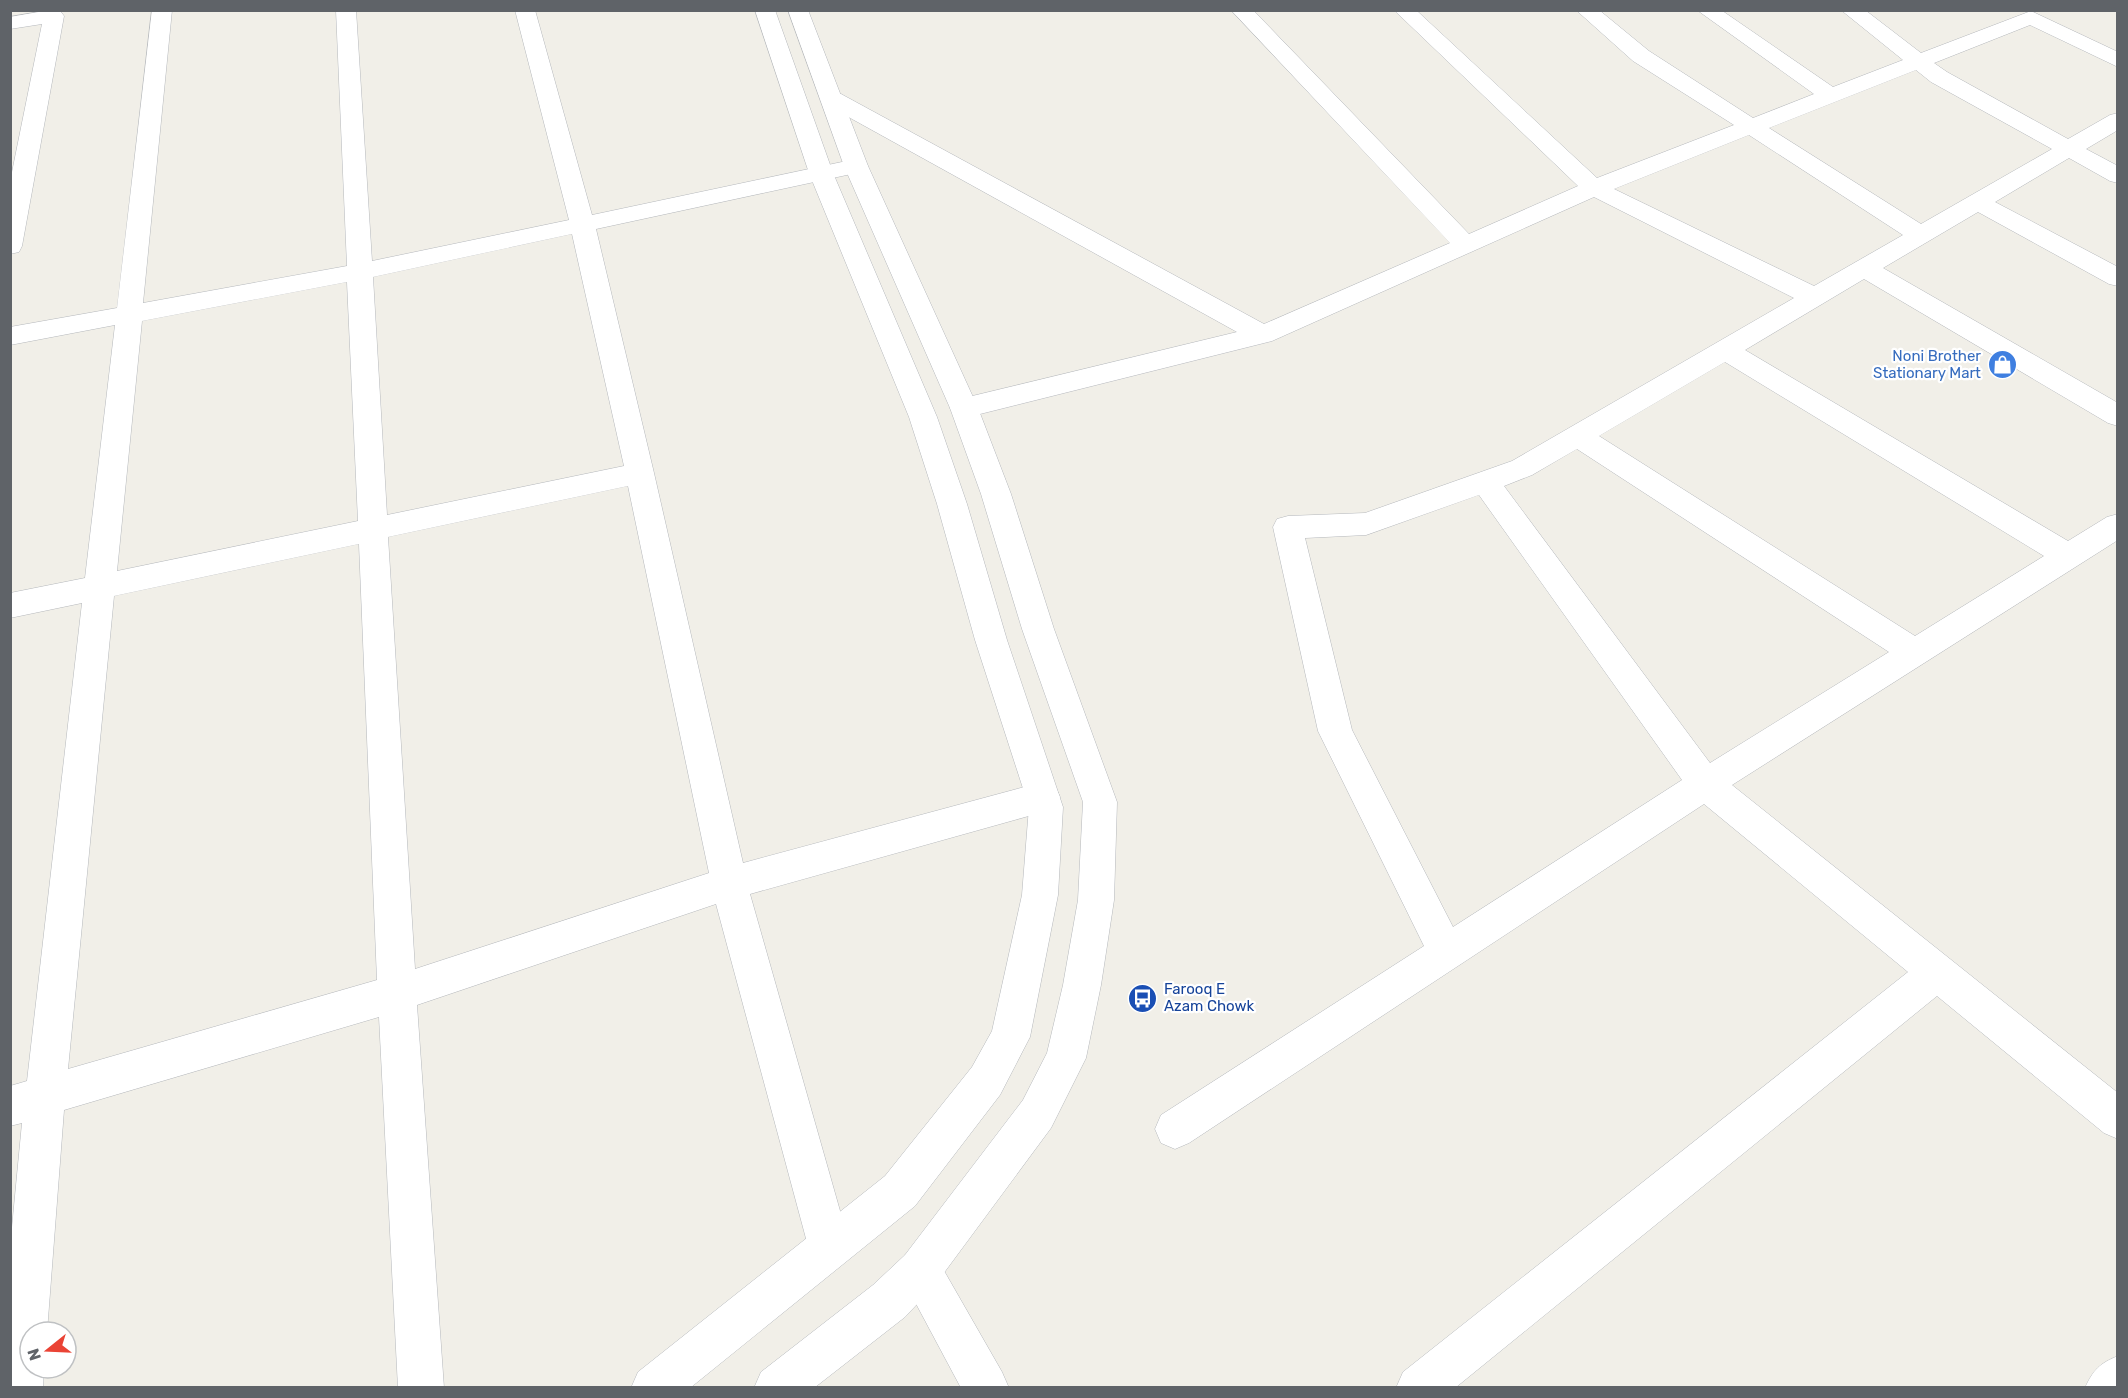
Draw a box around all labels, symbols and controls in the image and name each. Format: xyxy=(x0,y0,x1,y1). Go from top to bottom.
place label: Noni Brother Stationary Mart xyxy=(1873,347,1981,382)
shop icon: Noni Brother Stationary Mart xyxy=(1986,349,2018,381)
place label: Farooq E Azam Chowk xyxy=(1164,980,1255,1015)
bus stop icon: Farooq E Azam Chowk xyxy=(1127,982,1159,1014)
north arrow xyxy=(18,1320,78,1380)
text: N xyxy=(23,1346,45,1363)

